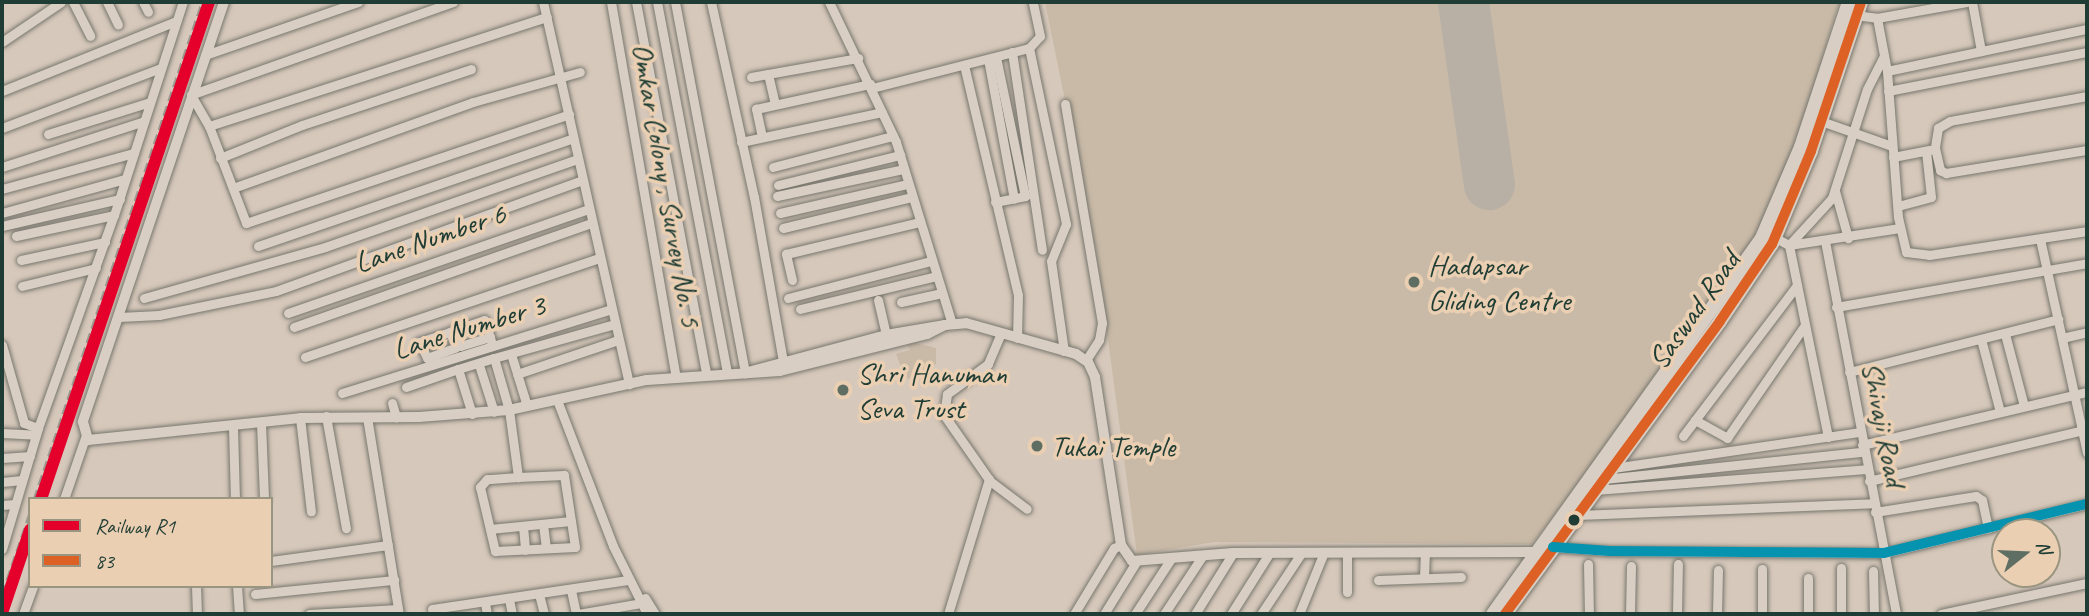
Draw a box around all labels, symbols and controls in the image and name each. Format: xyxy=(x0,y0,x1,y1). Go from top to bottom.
street label: Omkar Colony , Survey No. 5 xyxy=(624,40,710,330)
street label: Lane Number 6 xyxy=(350,195,510,281)
street label: Saswad Road xyxy=(1641,245,1747,375)
place label: Hadapsar Gliding Centre xyxy=(1428,247,1570,318)
marker: Hadapsar Gliding Centre xyxy=(1406,274,1422,290)
street label: Lane Number 3 xyxy=(389,287,549,367)
place label: Shri Hanuman Seva Trust xyxy=(857,355,1009,426)
street label: Shivaji Road xyxy=(1854,359,1914,489)
marker: Shri Hanuman Seva Trust xyxy=(835,382,851,398)
place label: Tukai Temple xyxy=(1051,428,1173,464)
marker: Tukai Temple xyxy=(1029,438,1045,454)
legend xyxy=(28,497,273,588)
text: Railway R1 xyxy=(95,513,175,539)
unlabelled marker xyxy=(1567,513,1581,527)
north arrow xyxy=(1991,518,2061,588)
text: N xyxy=(2031,538,2057,556)
text: 83 xyxy=(95,548,114,574)

